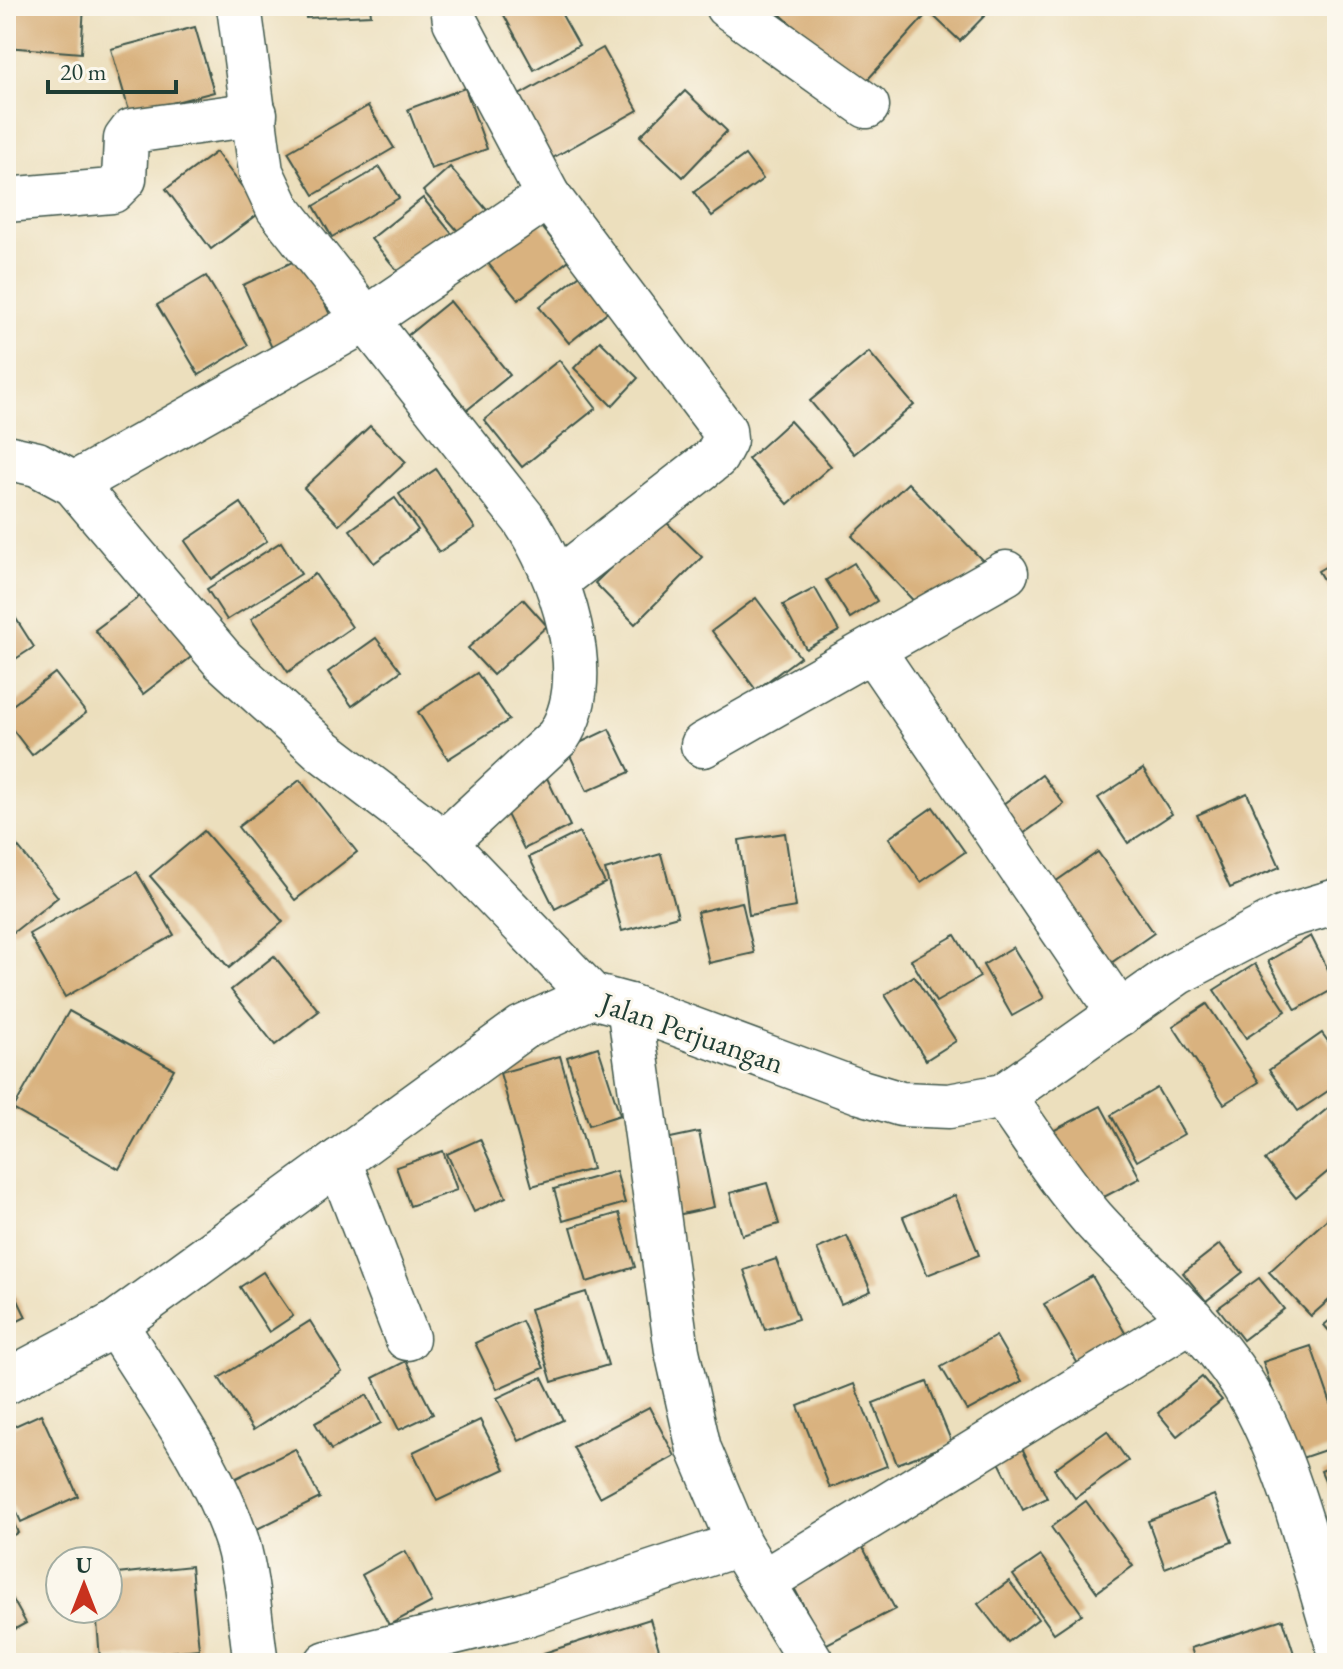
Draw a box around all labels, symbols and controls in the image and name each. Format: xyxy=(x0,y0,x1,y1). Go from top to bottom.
scale bar xyxy=(48,44,176,94)
text: 20 m xyxy=(60,56,107,87)
street label: Jalan Perjuangan xyxy=(593,982,789,1082)
north arrow xyxy=(44,1545,124,1625)
text: U xyxy=(76,1551,93,1580)

